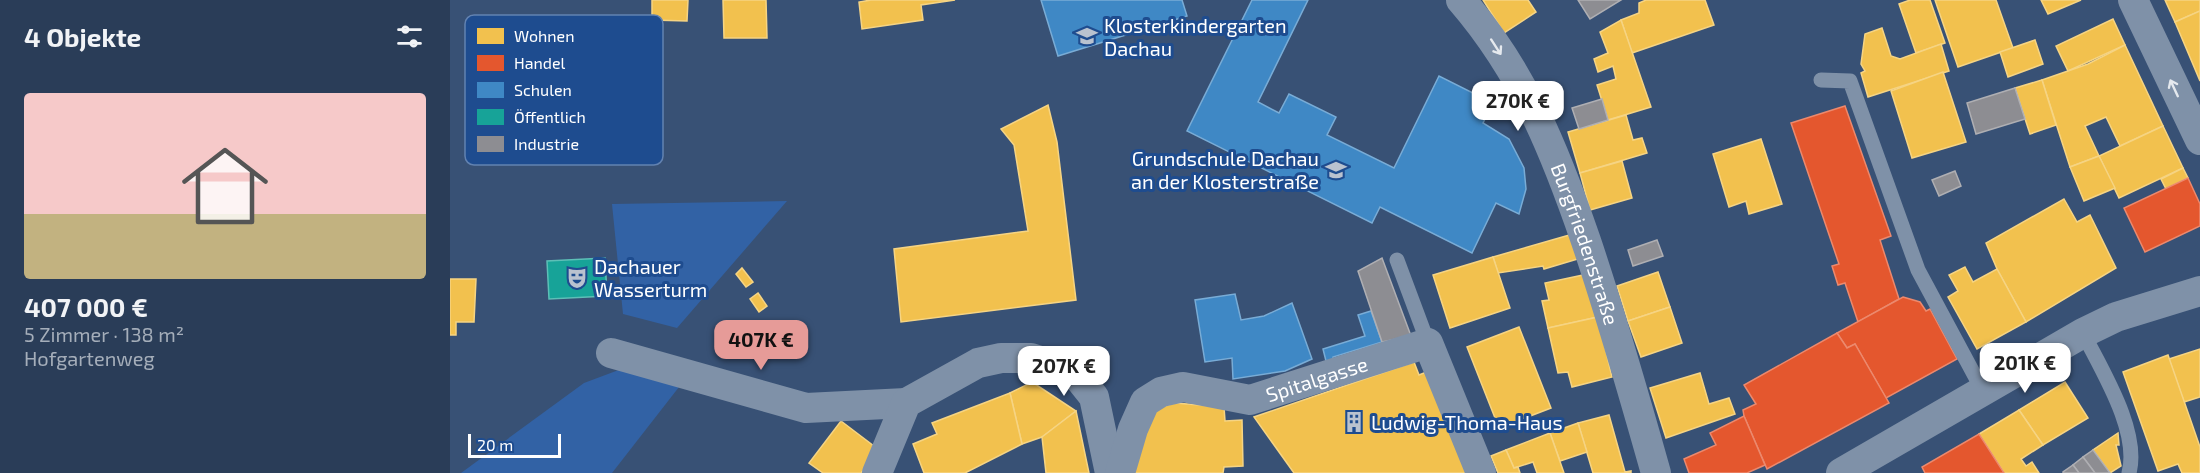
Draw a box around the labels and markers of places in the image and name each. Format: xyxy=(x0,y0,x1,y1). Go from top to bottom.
place label: Klosterkindergarten Dachau xyxy=(1104,13,1287,60)
school or university icon: Klosterkindergarten Dachau xyxy=(1075,24,1099,48)
pin: 270K € xyxy=(1469,81,1567,132)
place label: Grundschule Dachau an der Klosterstraße xyxy=(1131,146,1319,193)
school or university icon: Grundschule Dachau an der Klosterstraße xyxy=(1324,158,1348,182)
place label: Dachauer Wasserturm xyxy=(594,254,707,301)
theatre icon: Dachauer Wasserturm xyxy=(565,266,589,290)
pin: 407K € xyxy=(712,320,810,371)
pin: 201K € xyxy=(1976,343,2074,394)
pin: 207K € xyxy=(1015,346,1113,397)
building icon: Ludwig-Thoma-Haus xyxy=(1342,410,1366,434)
place label: Ludwig-Thoma-Haus xyxy=(1371,410,1563,434)

